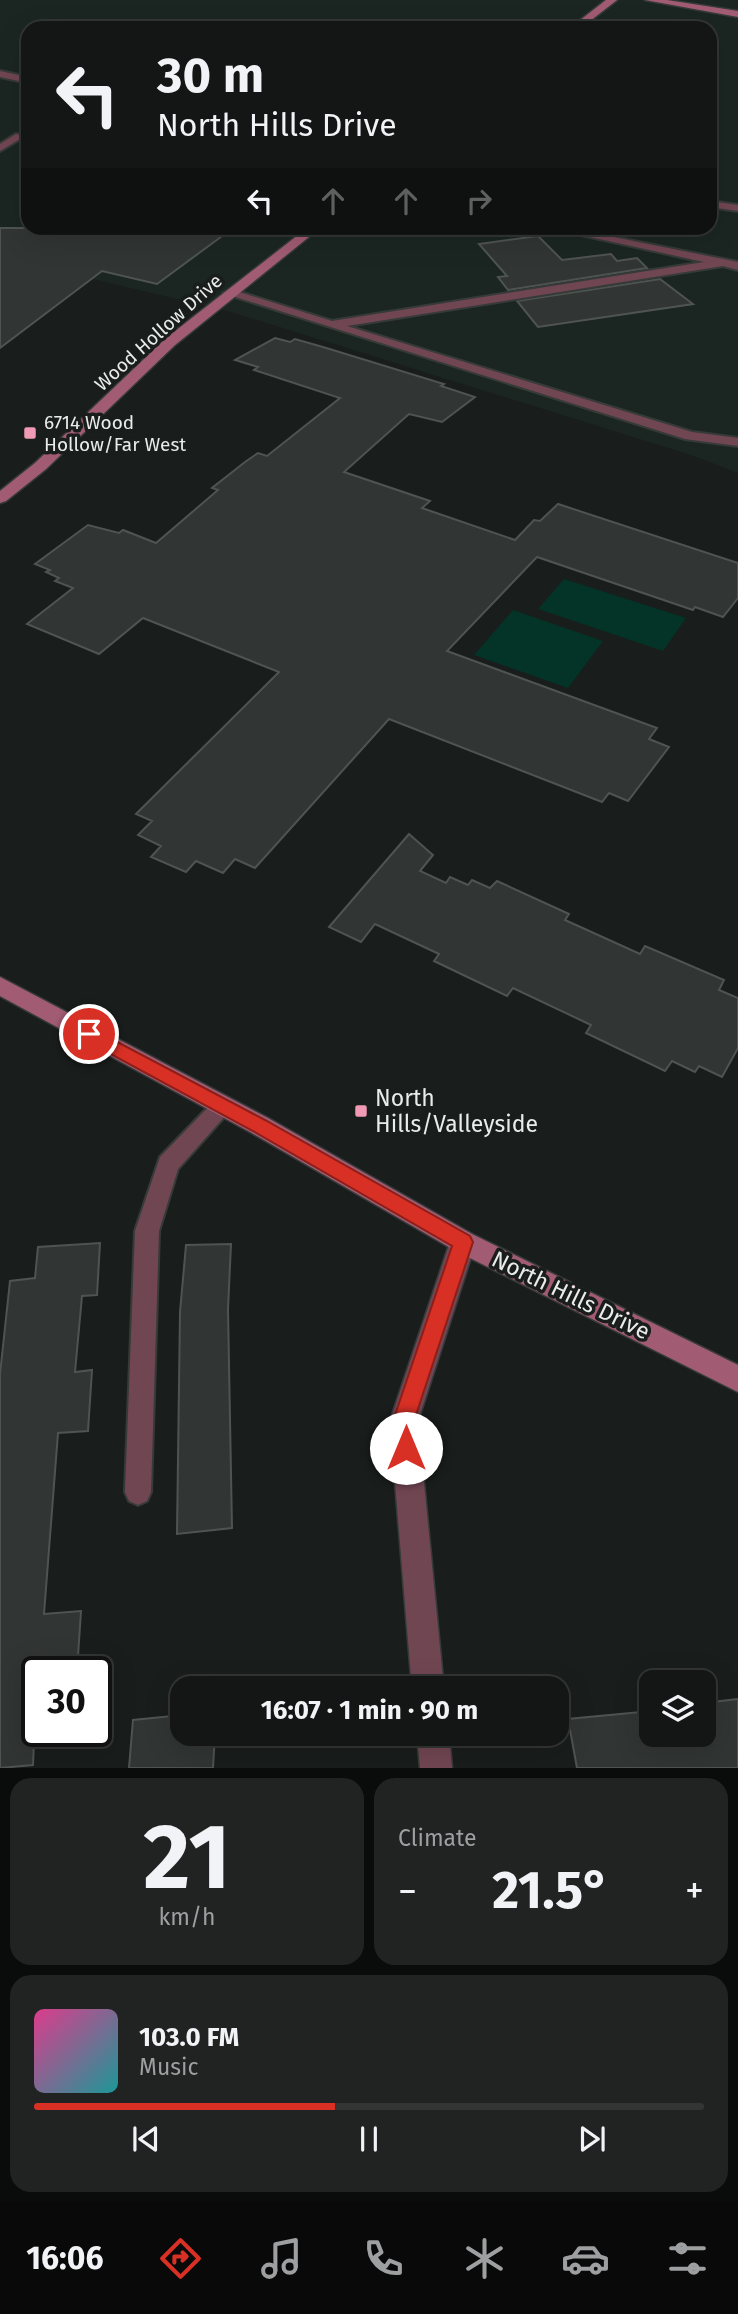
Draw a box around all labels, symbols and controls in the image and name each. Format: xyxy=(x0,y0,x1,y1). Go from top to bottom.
text: 30 m xyxy=(157,46,264,105)
icon: left xyxy=(42,49,133,140)
text: North Hills Drive xyxy=(157,106,397,144)
icon: left xyxy=(241,182,279,220)
icon: ahead xyxy=(314,182,352,220)
icon: ahead xyxy=(387,182,425,220)
icon: right xyxy=(460,182,498,220)
street label: Wood Hollow Drive xyxy=(90,269,227,396)
place label: 6714 Wood Hollow/Far West xyxy=(44,411,186,456)
marker: 6714 Wood Hollow/Far West xyxy=(22,425,38,441)
pin xyxy=(59,1004,119,1064)
icon: arrive xyxy=(70,1015,108,1053)
place label: North Hills/Valleyside xyxy=(375,1084,538,1138)
marker: North Hills/Valleyside xyxy=(353,1103,369,1119)
street label: North Hills Drive xyxy=(487,1245,655,1345)
position arrow xyxy=(369,1411,443,1485)
speed limit sign: 30 xyxy=(21,1656,112,1747)
map controls xyxy=(639,1670,716,1747)
button: layers xyxy=(639,1670,716,1747)
text: 16:07 · 1 min · 90 m xyxy=(261,1695,478,1726)
text: 21 xyxy=(143,1803,231,1912)
text: Climate xyxy=(398,1824,477,1852)
text: 21.5° xyxy=(492,1859,610,1922)
text: − xyxy=(398,1868,417,1914)
text: + xyxy=(685,1868,704,1914)
text: km/h xyxy=(159,1903,215,1931)
text: 103.0 FM xyxy=(139,2022,239,2053)
text: Music xyxy=(139,2053,199,2081)
icon: previous xyxy=(127,2120,165,2158)
icon: pause xyxy=(350,2120,388,2158)
icon: next xyxy=(573,2120,611,2158)
icon: directions xyxy=(156,2234,205,2283)
icon: music xyxy=(257,2234,306,2283)
icon: phone xyxy=(359,2234,408,2283)
icon: climate xyxy=(460,2234,509,2283)
icon: car xyxy=(561,2234,610,2283)
icon: filters xyxy=(663,2234,712,2283)
text: 16:06 xyxy=(26,2239,104,2277)

